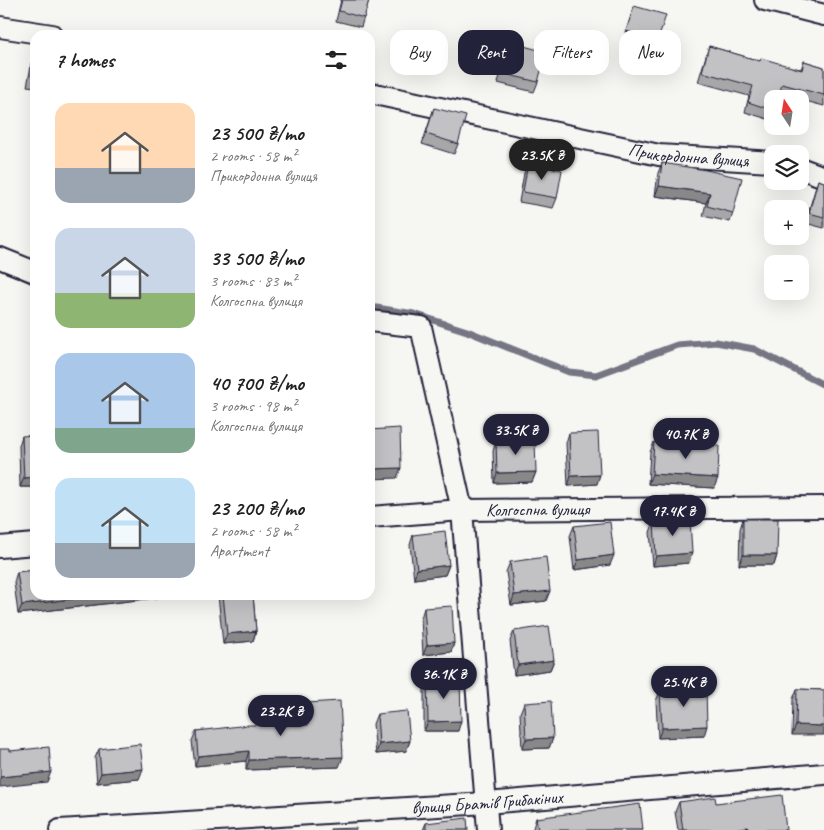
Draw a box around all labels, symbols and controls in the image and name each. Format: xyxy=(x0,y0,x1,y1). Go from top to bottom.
chip: Buy xyxy=(390,30,448,75)
chip: Rent xyxy=(458,30,524,75)
chip: Filters xyxy=(534,30,609,75)
chip: New xyxy=(619,30,681,75)
icon: filters xyxy=(322,46,350,74)
text: 7 homes xyxy=(55,47,114,73)
north arrow xyxy=(764,90,809,135)
map controls xyxy=(764,90,809,300)
text: 23 500 ₴/mo xyxy=(210,120,304,146)
icon: home xyxy=(95,123,155,183)
pin: 23.5K ₴ xyxy=(496,138,588,181)
street label: Прикордонна вулиця xyxy=(626,138,751,172)
text: 23.5K ₴ xyxy=(520,145,564,165)
button: layers xyxy=(764,145,809,190)
text: 2 rooms · 58 m² xyxy=(210,146,296,166)
text: Прикордонна вулиця xyxy=(210,166,317,186)
button: + xyxy=(764,200,809,245)
text: 33 500 ₴/mo xyxy=(210,245,304,271)
icon: home xyxy=(95,248,155,308)
button: − xyxy=(764,255,809,300)
text: 3 rooms · 83 m² xyxy=(210,271,296,291)
text: Колгоспна вулиця xyxy=(210,291,302,311)
text: 40 700 ₴/mo xyxy=(210,370,304,396)
icon: home xyxy=(95,373,155,433)
text: 3 rooms · 98 m² xyxy=(210,396,296,416)
pin: 33.5K ₴ xyxy=(470,414,562,456)
text: Колгоспна вулиця xyxy=(210,416,302,436)
pin: 40.7K ₴ xyxy=(640,418,732,460)
text: 33.5K ₴ xyxy=(494,420,538,440)
text: 40.7K ₴ xyxy=(664,424,708,444)
pin: 17.4K ₴ xyxy=(627,494,719,537)
text: 23 200 ₴/mo xyxy=(210,495,304,521)
icon: home xyxy=(95,498,155,558)
street label: Колгоспна вулиця xyxy=(486,498,591,521)
text: 17.4K ₴ xyxy=(651,501,695,521)
text: 2 rooms · 58 m² xyxy=(210,521,296,541)
text: Apartment xyxy=(210,541,269,561)
pin: 36.1K ₴ xyxy=(398,658,490,700)
text: 36.1K ₴ xyxy=(422,664,466,684)
pin: 25.4K ₴ xyxy=(638,666,730,708)
text: 25.4K ₴ xyxy=(662,672,706,692)
pin: 23.2K ₴ xyxy=(235,694,327,737)
text: 23.2K ₴ xyxy=(259,701,303,721)
street label: вулиця Братів Грибакіних xyxy=(411,785,565,819)

